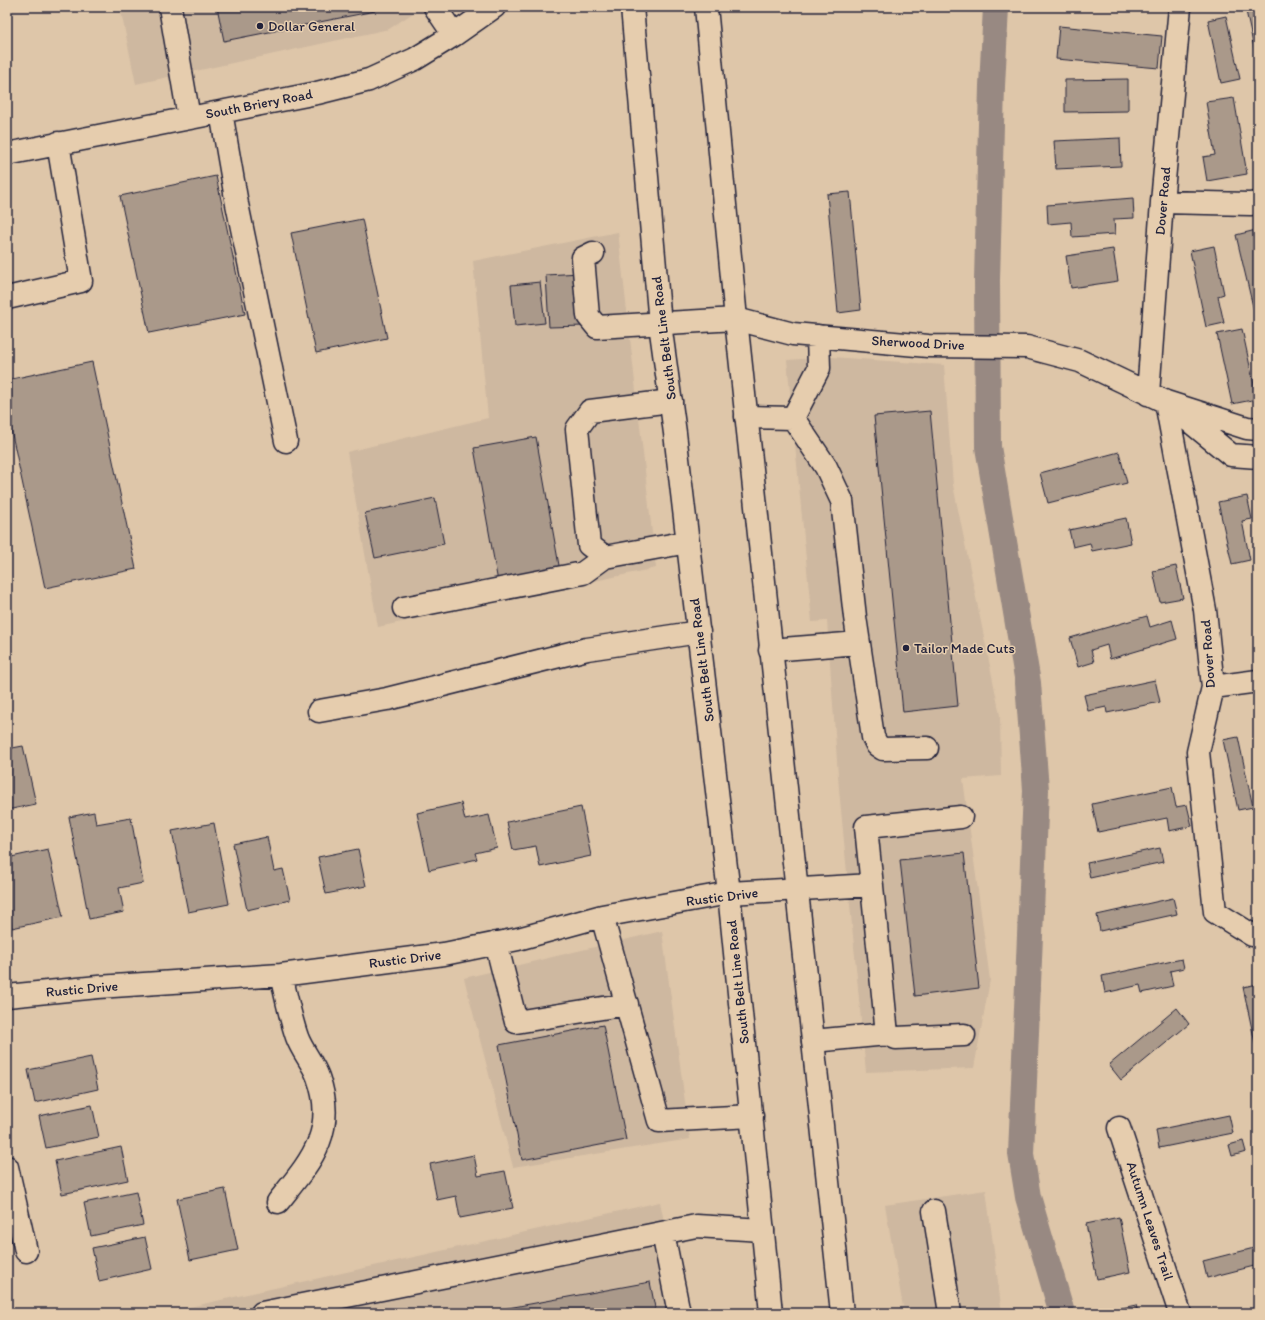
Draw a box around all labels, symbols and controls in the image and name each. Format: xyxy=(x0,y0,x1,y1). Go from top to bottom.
place label: Dollar General xyxy=(268,18,355,35)
marker: Dollar General xyxy=(255,21,265,31)
street label: South Briery Road xyxy=(204,85,314,123)
street label: Dover Road xyxy=(1152,166,1174,236)
street label: South Belt Line Road xyxy=(648,275,680,401)
street label: Sherwood Drive xyxy=(871,332,965,354)
street label: South Belt Line Road xyxy=(686,597,718,723)
street label: Dover Road xyxy=(1197,619,1219,689)
place label: Tailor Made Cuts xyxy=(914,640,1015,657)
marker: Tailor Made Cuts xyxy=(901,643,911,653)
street label: Rustic Drive xyxy=(685,884,759,910)
street label: South Belt Line Road xyxy=(723,919,753,1045)
street label: Rustic Drive xyxy=(368,946,442,972)
street label: Rustic Drive xyxy=(45,977,119,1001)
street label: Autumn Leaves Trail xyxy=(1123,1160,1177,1282)

